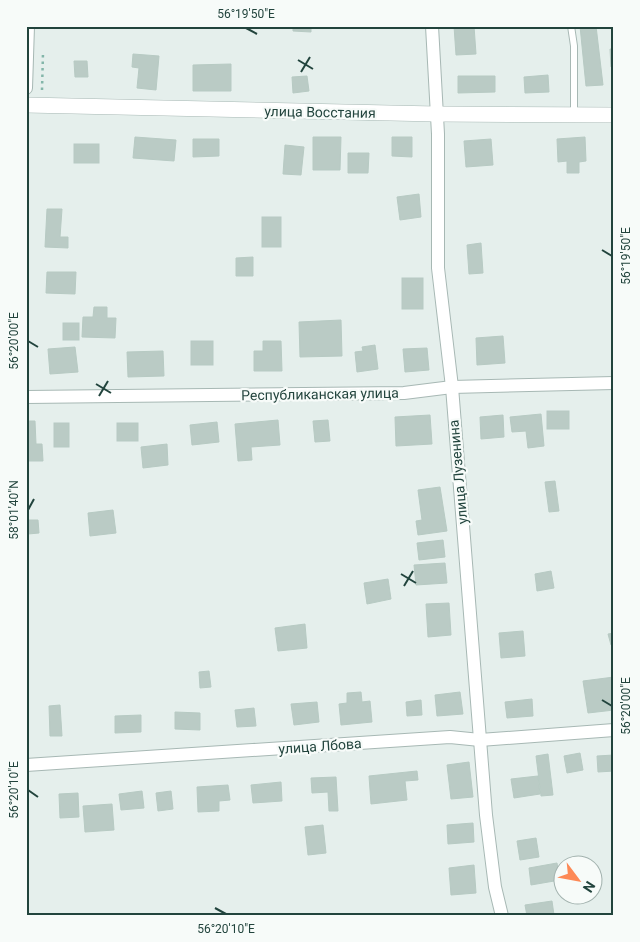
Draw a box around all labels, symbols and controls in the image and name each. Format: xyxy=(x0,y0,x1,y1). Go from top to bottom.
text: 56°19'50"E xyxy=(217,7,275,21)
street label: улица Восстания xyxy=(264,103,376,121)
text: 56°19'50"E xyxy=(619,227,633,285)
text: 56°20'00"E xyxy=(7,312,21,370)
street label: Республиканская улица xyxy=(241,385,399,403)
street label: улица Лузенина xyxy=(445,419,471,525)
text: 58°01'40"N xyxy=(7,480,21,540)
text: 56°20'00"E xyxy=(619,677,633,735)
street label: улица Лбова xyxy=(278,735,362,757)
text: 56°20'10"E xyxy=(7,761,21,819)
north arrow xyxy=(552,854,602,904)
text: N xyxy=(580,878,598,895)
text: 56°20'10"E xyxy=(197,922,255,936)

